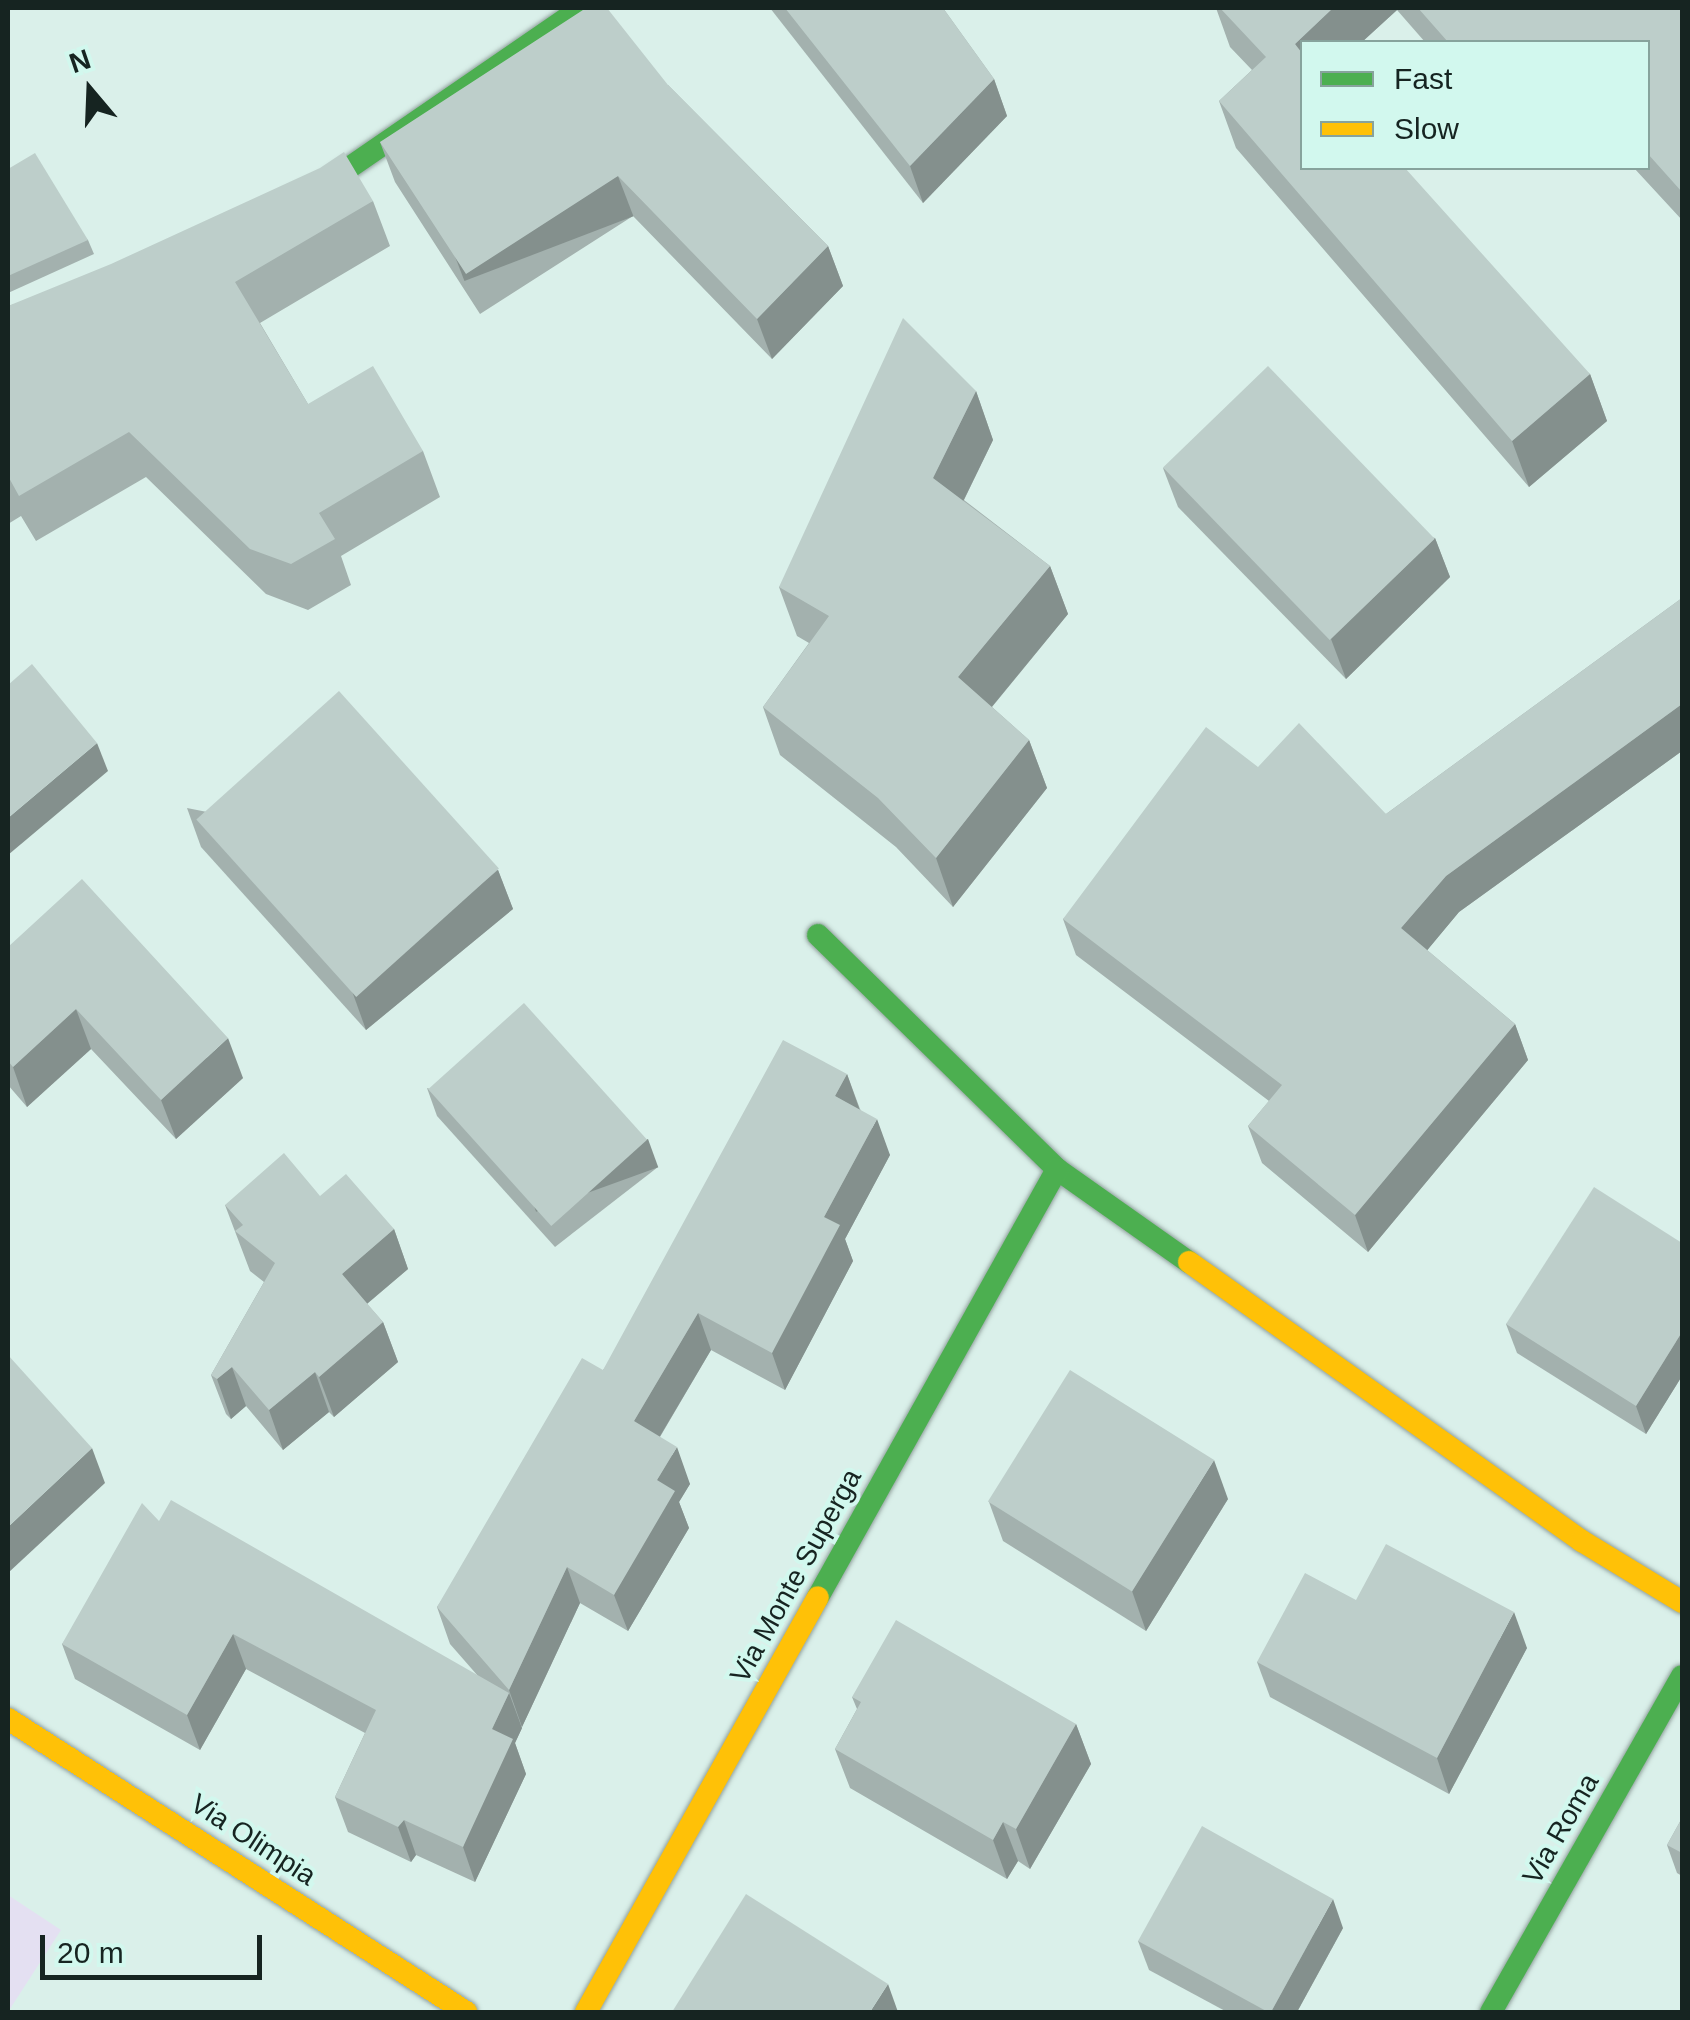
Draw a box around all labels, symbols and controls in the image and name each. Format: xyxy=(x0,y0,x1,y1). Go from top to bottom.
north arrow xyxy=(40,40,140,140)
legend xyxy=(1300,40,1650,170)
text: N xyxy=(65,43,95,79)
text: Fast xyxy=(1394,62,1452,95)
text: Slow xyxy=(1394,112,1459,145)
street label: Via Monte Superga xyxy=(723,1463,869,1689)
street label: Via Roma xyxy=(1516,1768,1606,1890)
street label: Via Olimpia xyxy=(184,1787,322,1893)
scale bar xyxy=(45,1915,268,1977)
text: 20 m xyxy=(57,1936,124,1969)

